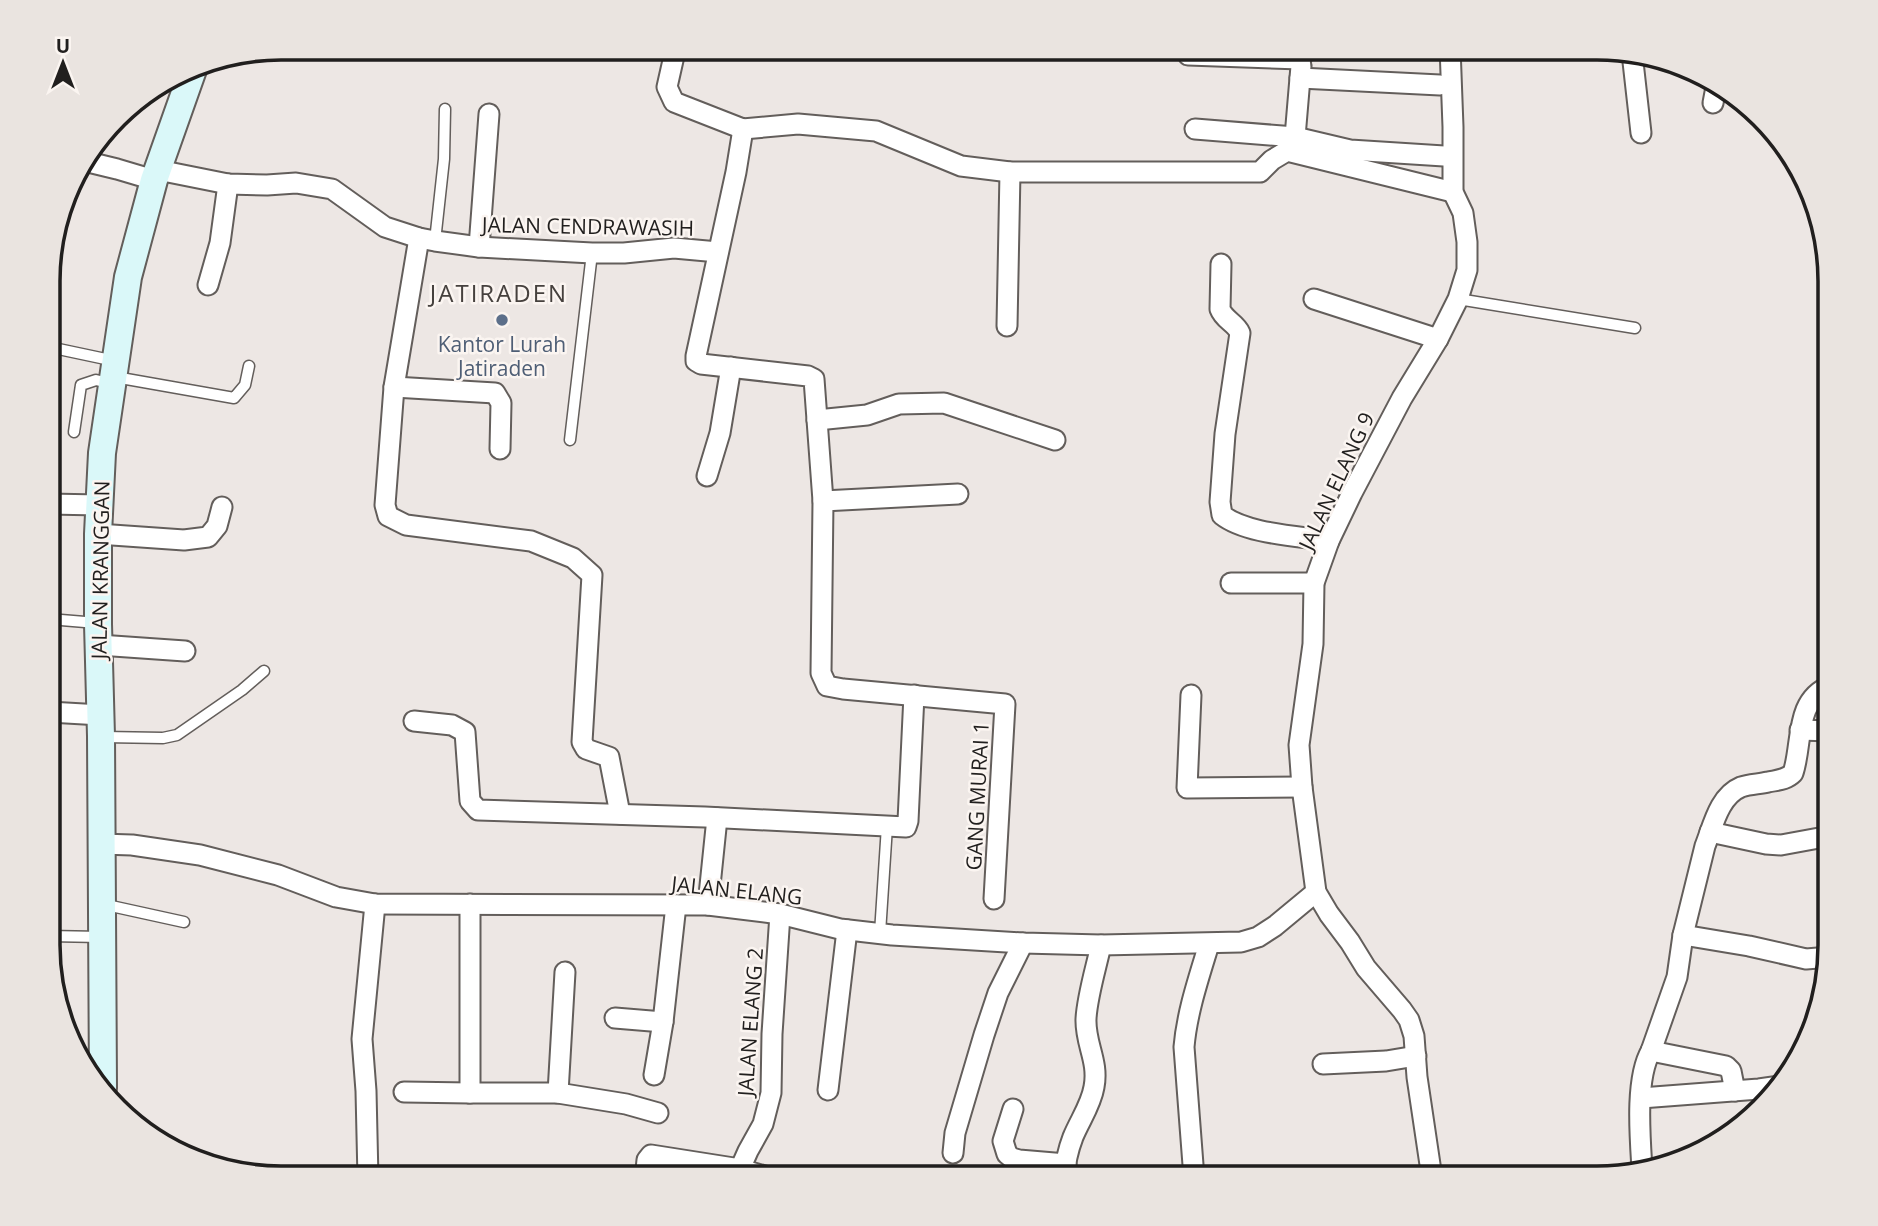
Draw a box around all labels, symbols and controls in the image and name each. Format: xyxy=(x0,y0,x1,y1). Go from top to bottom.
north arrow xyxy=(28,28,98,98)
text: U xyxy=(56,33,70,59)
street label: JALAN CENDRAWASIH xyxy=(480,210,694,242)
district label: JATIRADEN xyxy=(428,276,568,309)
marker: Kantor Lurah Jatiraden xyxy=(494,312,510,328)
place label: Kantor Lurah Jatiraden xyxy=(438,330,566,382)
street label: JALAN ELANG 9 xyxy=(1291,408,1380,556)
street label: JALAN KRANGGAN xyxy=(84,480,116,662)
street label: GANG MURAI 1 xyxy=(959,721,995,871)
street label: JALAN ELANG xyxy=(668,869,804,911)
street label: JALAN ELANG 2 xyxy=(731,947,769,1099)

